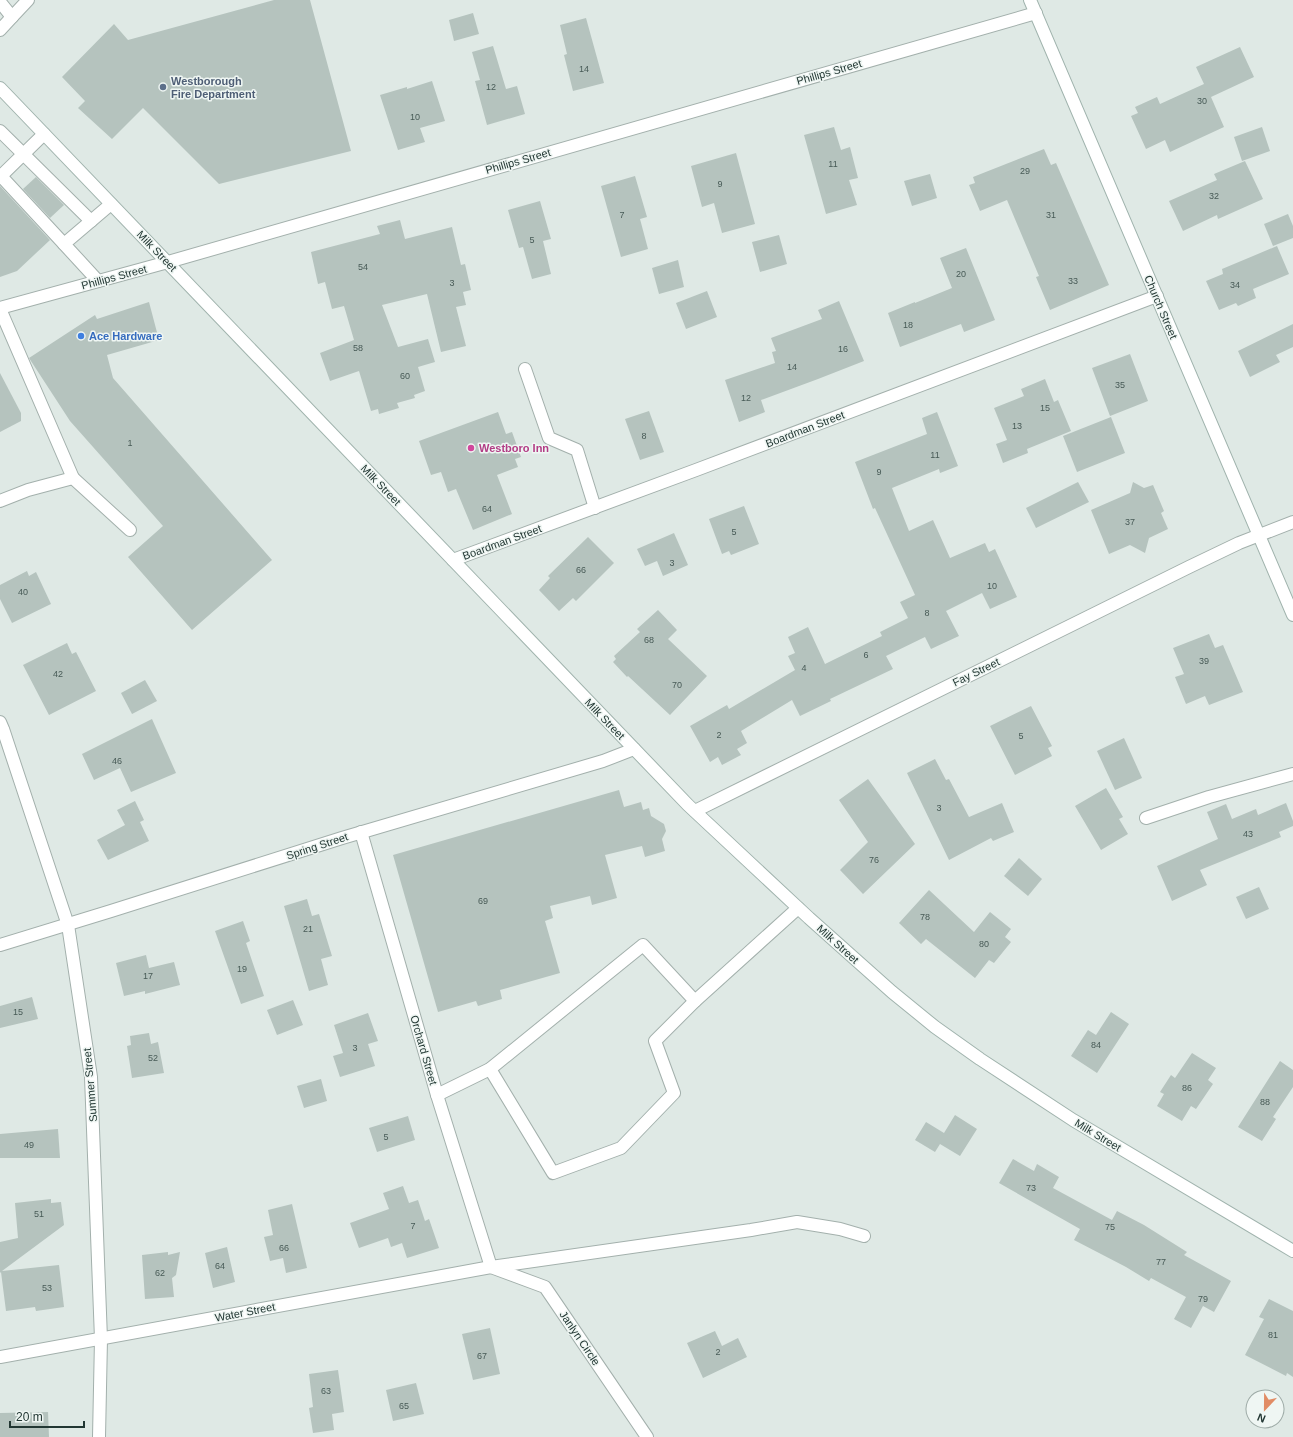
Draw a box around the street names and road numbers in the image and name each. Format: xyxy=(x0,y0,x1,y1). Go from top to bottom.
street label: Phillips Street xyxy=(795,57,863,87)
street label: Phillips Street xyxy=(484,146,552,176)
street label: Milk Street xyxy=(135,228,179,274)
street label: Phillips Street xyxy=(80,262,148,292)
street label: Church Street xyxy=(1142,273,1180,341)
street label: Boardman Street xyxy=(764,408,846,450)
street label: Milk Street xyxy=(359,462,403,508)
street label: Boardman Street xyxy=(461,522,543,562)
street label: Fay Street xyxy=(951,655,1001,689)
street label: Milk Street xyxy=(583,696,627,742)
street label: Spring Street xyxy=(285,830,349,862)
street label: Milk Street xyxy=(815,922,861,966)
street label: Orchard Street xyxy=(408,1014,440,1086)
street label: Summer Street xyxy=(81,1048,99,1122)
street label: Milk Street xyxy=(1073,1116,1123,1154)
street label: Water Street xyxy=(214,1300,276,1324)
street label: Janlyn Circle xyxy=(557,1309,603,1367)

